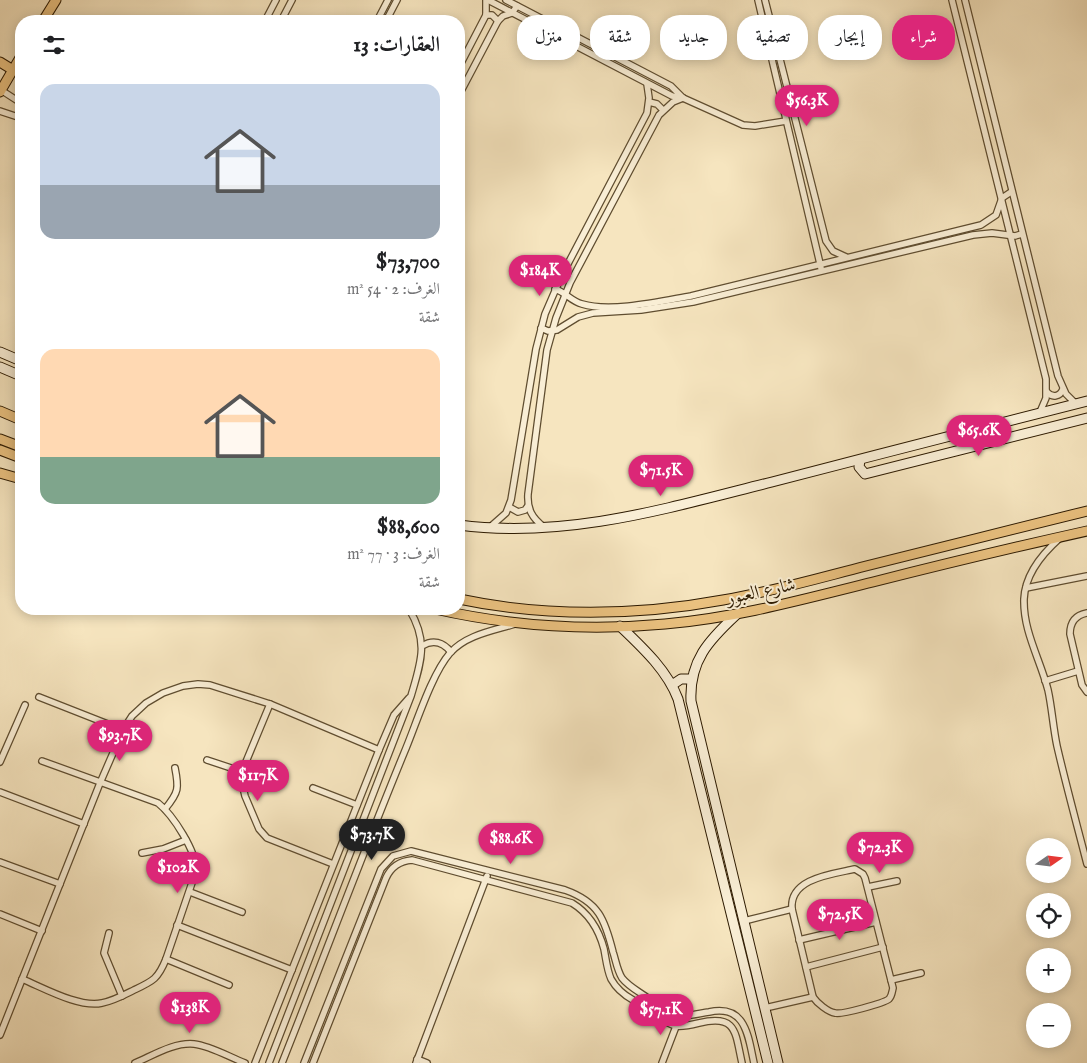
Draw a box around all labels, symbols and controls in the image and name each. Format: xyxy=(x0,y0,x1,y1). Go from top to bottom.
chip: منزل xyxy=(517,15,580,60)
chip: شقة xyxy=(590,15,650,60)
chip: جديد xyxy=(660,15,727,60)
chip: تصفية xyxy=(737,15,808,60)
chip: إيجار xyxy=(818,15,882,60)
chip: شراء xyxy=(892,15,955,60)
icon: filters xyxy=(40,31,68,59)
text: العقارات: 13 xyxy=(353,32,440,59)
pin: $56.3K xyxy=(766,84,848,127)
text: $56.3K xyxy=(786,91,828,111)
icon: home xyxy=(195,116,285,206)
text: $73,700 xyxy=(376,249,440,276)
pin: $184K xyxy=(505,254,575,297)
text: $184K xyxy=(520,261,560,281)
text: الغرف: 2 · 54 m² xyxy=(347,280,440,300)
text: شقة xyxy=(419,308,440,328)
icon: home xyxy=(195,381,285,471)
pin: $65.6K xyxy=(938,414,1020,457)
text: $65.6K xyxy=(957,421,1001,441)
pin: $71.5K xyxy=(620,454,702,497)
text: $71.5K xyxy=(639,461,683,481)
text: $88,600 xyxy=(377,514,440,541)
text: الغرف: 3 · 77 m² xyxy=(347,545,440,565)
text: شقة xyxy=(419,573,440,593)
street label: شارع العبور xyxy=(722,573,798,613)
pin: $93.7K xyxy=(79,720,161,762)
text: $93.7K xyxy=(98,726,142,746)
pin: $117K xyxy=(223,760,293,802)
text: $117K xyxy=(238,766,278,786)
pin: $73.7K xyxy=(331,818,413,861)
pin: $88.6K xyxy=(470,822,552,865)
text: $73.7K xyxy=(350,825,394,845)
text: $88.6K xyxy=(489,829,533,849)
pin: $72.3K xyxy=(839,832,921,874)
text: $72.3K xyxy=(858,838,902,858)
north arrow xyxy=(1026,838,1071,882)
map controls xyxy=(1026,838,1071,1048)
pin: $102K xyxy=(143,852,213,894)
text: $102K xyxy=(157,858,199,878)
button: locate xyxy=(1026,893,1071,938)
pin: $72.5K xyxy=(799,898,881,941)
text: $72.5K xyxy=(818,905,862,925)
button: + xyxy=(1026,948,1071,993)
pin: $138K xyxy=(155,992,225,1034)
pin: $57.1K xyxy=(620,994,702,1036)
text: $138K xyxy=(171,998,209,1018)
text: $57.1K xyxy=(639,1000,683,1020)
button: − xyxy=(1026,1003,1071,1048)

